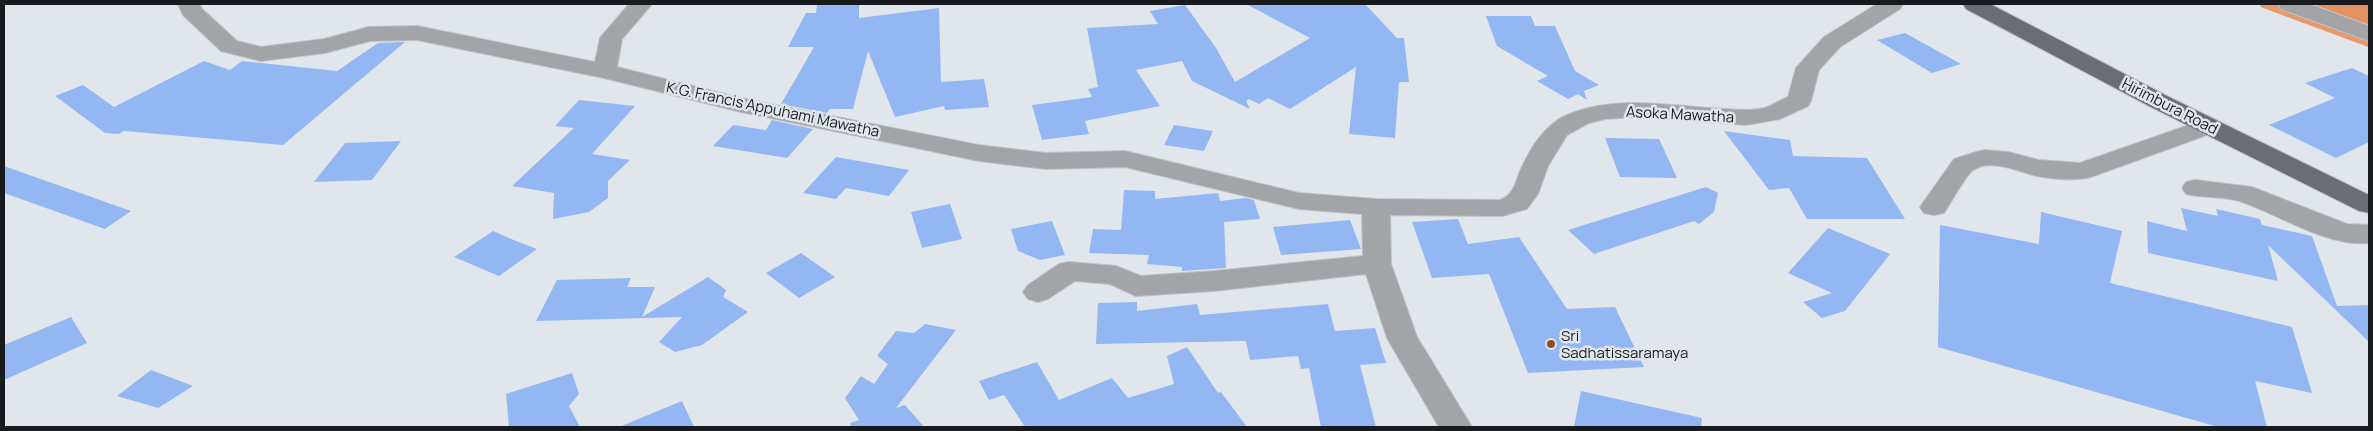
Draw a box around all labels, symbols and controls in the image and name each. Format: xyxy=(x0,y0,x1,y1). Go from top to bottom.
street label: Hirimbura Road xyxy=(2118,73,2222,139)
street label: K.G. Francis Appuhami Mawatha xyxy=(664,76,882,142)
street label: Asoka Mawatha xyxy=(1625,101,1735,127)
place label: Sri Sadhatissaramaya xyxy=(1561,325,1688,363)
marker: Sri Sadhatissaramaya xyxy=(1545,338,1557,350)

